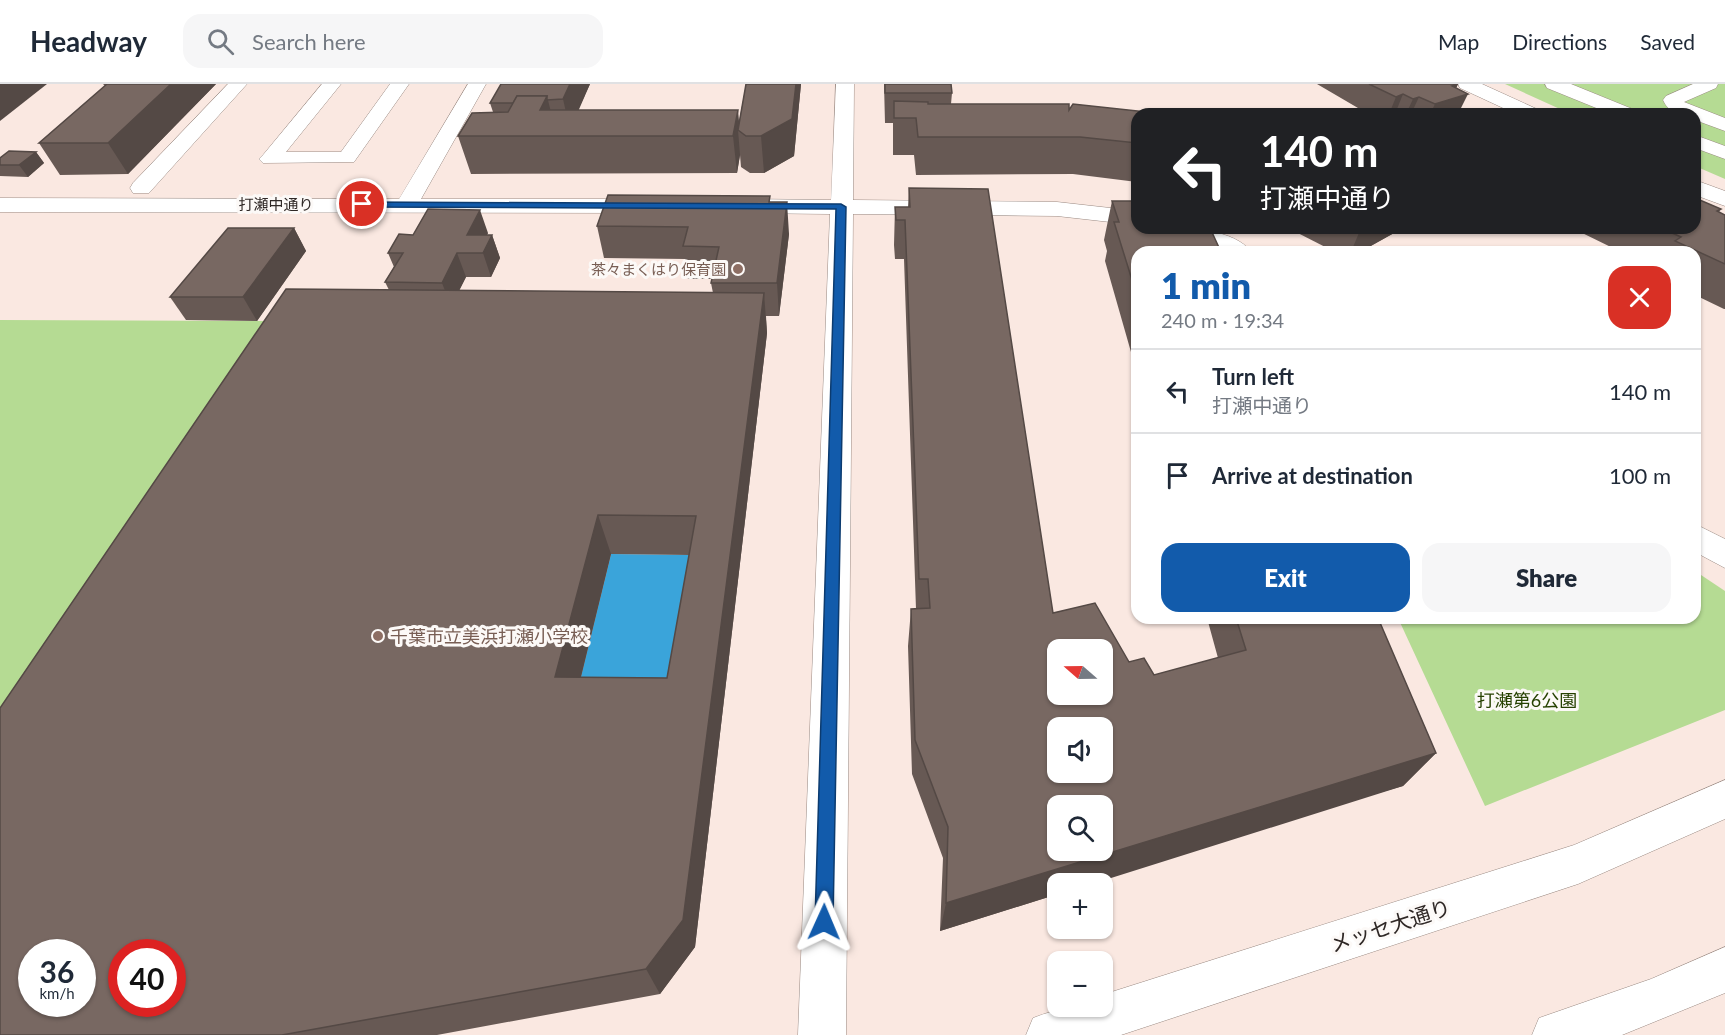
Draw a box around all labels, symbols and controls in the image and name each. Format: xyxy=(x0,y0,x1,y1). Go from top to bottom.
search box xyxy=(183,14,603,68)
text: Headway xyxy=(30,24,147,58)
icon: search xyxy=(204,25,237,58)
text: Search here xyxy=(252,28,366,55)
text: Map xyxy=(1438,29,1479,54)
text: Directions xyxy=(1512,29,1607,54)
text: Saved xyxy=(1640,29,1695,54)
text: 140 m xyxy=(1260,126,1378,176)
icon: left xyxy=(1161,132,1239,210)
pin xyxy=(336,178,387,229)
text: 打瀬中通り xyxy=(1260,181,1395,214)
icon: arrive xyxy=(345,187,378,220)
street label: 打瀬中通り xyxy=(238,195,314,213)
place label: 茶々まくはり保育園 xyxy=(591,260,726,278)
marker: 茶々まくはり保育園 xyxy=(731,262,745,276)
text: 1 min xyxy=(1161,263,1251,307)
button: close xyxy=(1608,266,1671,329)
text: 240 m · 19:34 xyxy=(1161,308,1284,332)
text: Turn left xyxy=(1212,363,1294,390)
icon: left xyxy=(1161,375,1194,408)
text: 140 m xyxy=(1609,378,1671,405)
text: 打瀬中通り xyxy=(1212,393,1312,417)
icon: arrive xyxy=(1161,459,1194,492)
text: Arrive at destination xyxy=(1212,462,1413,489)
text: 100 m xyxy=(1609,462,1671,489)
button: Exit xyxy=(1161,543,1410,612)
button: Share xyxy=(1422,543,1671,612)
place label: 千葉市立美浜打瀬小学校 xyxy=(390,625,588,647)
marker: 千葉市立美浜打瀬小学校 xyxy=(371,629,385,643)
north arrow xyxy=(1047,639,1113,705)
map controls xyxy=(1047,639,1113,1017)
park label: 打瀬第6公園 xyxy=(1477,689,1577,711)
button: sound xyxy=(1047,717,1113,783)
button: search xyxy=(1047,795,1113,861)
button: + xyxy=(1047,873,1113,939)
position arrow xyxy=(792,890,856,954)
street label: メッセ大通り xyxy=(1326,894,1454,956)
speed limit sign: 40 xyxy=(108,939,186,1017)
button: − xyxy=(1047,951,1113,1017)
text: 36 xyxy=(40,953,74,989)
text: km/h xyxy=(39,984,75,1002)

